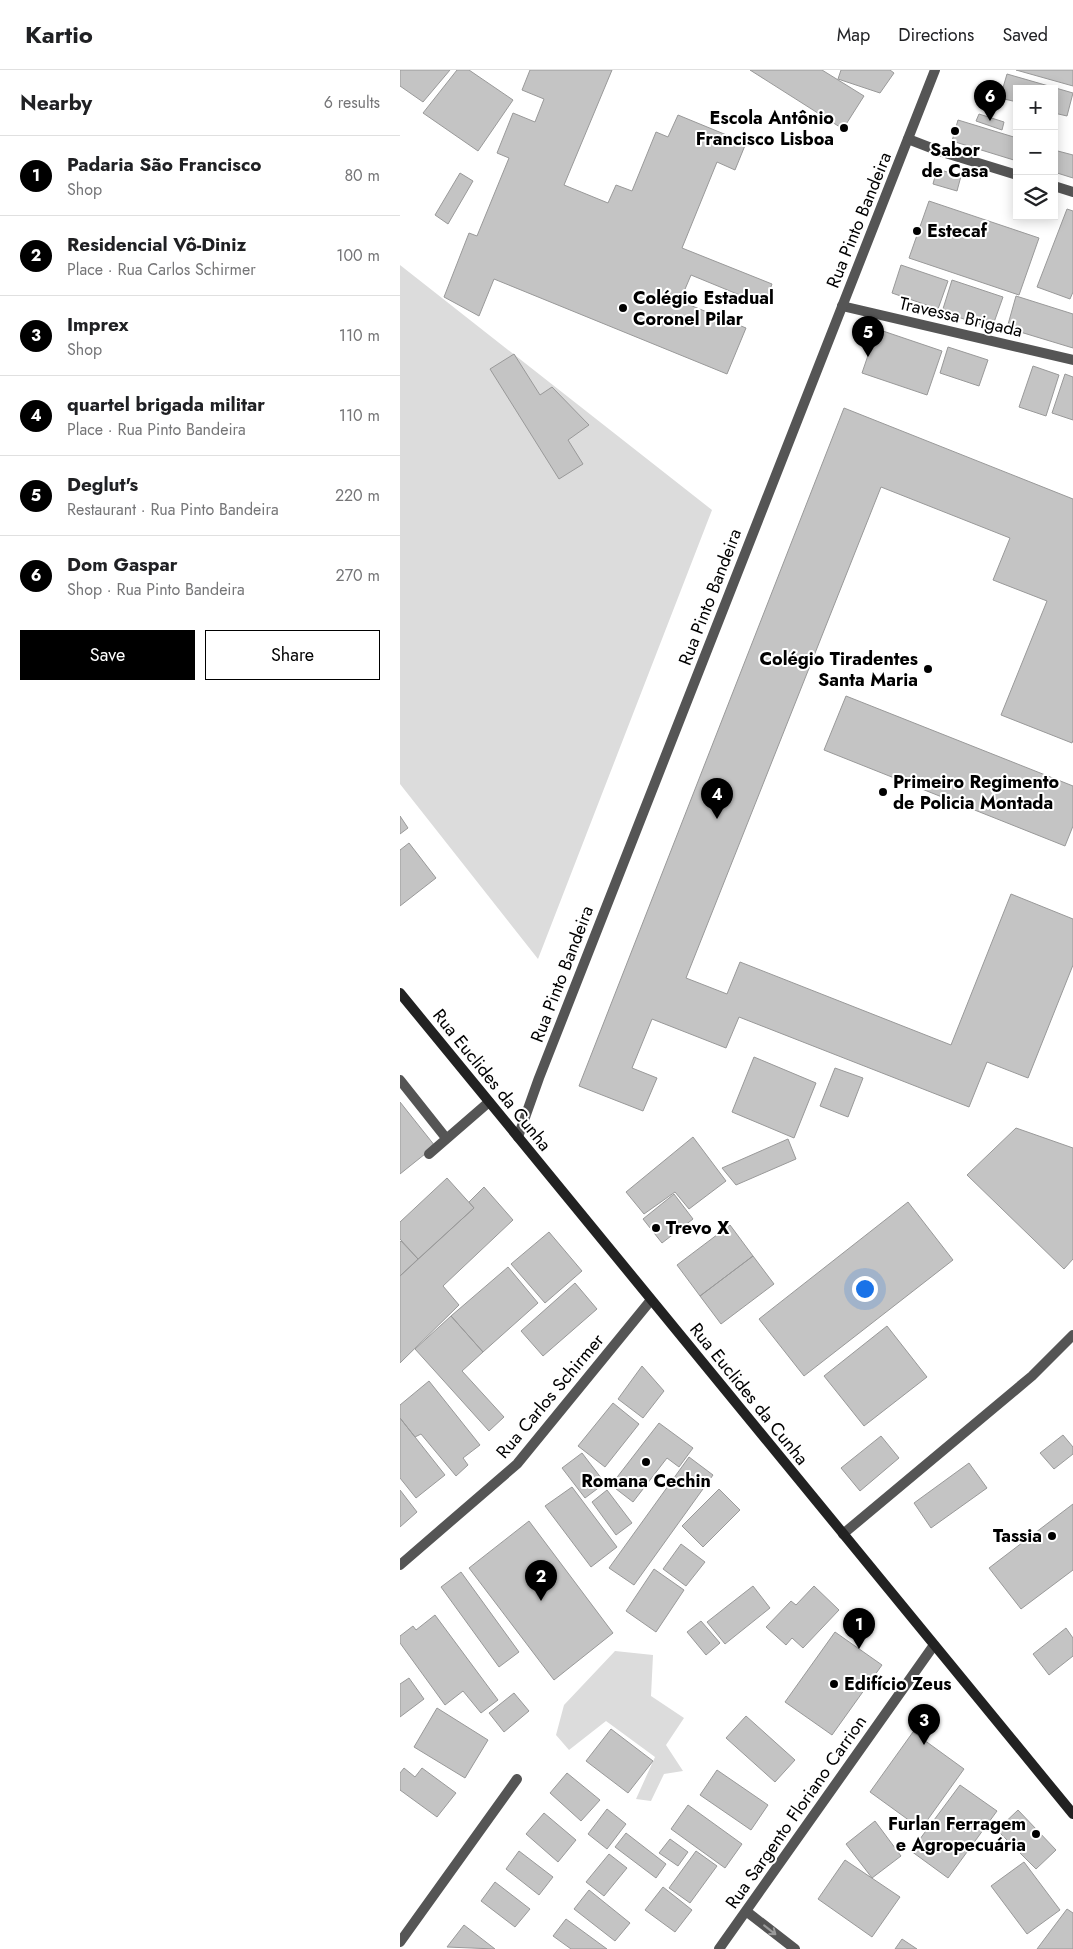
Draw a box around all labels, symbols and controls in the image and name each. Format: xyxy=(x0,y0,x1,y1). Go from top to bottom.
text: Kartio xyxy=(25,17,93,52)
text: Map xyxy=(837,22,870,48)
text: Directions xyxy=(898,22,974,48)
text: Saved xyxy=(1002,22,1048,48)
pin: 6 xyxy=(974,80,1006,121)
map controls xyxy=(1013,85,1058,220)
button: + xyxy=(1013,85,1058,130)
text: Nearby xyxy=(20,88,92,118)
text: 6 results xyxy=(324,91,380,114)
place label: Escola Antônio Francisco Lisboa xyxy=(696,105,834,152)
marker: Escola Antônio Francisco Lisboa xyxy=(838,122,850,134)
marker: Sabor de Casa xyxy=(949,125,961,137)
button: − xyxy=(1013,130,1058,175)
place label: Sabor de Casa xyxy=(921,137,989,184)
street label: Rua Pinto Bandeira xyxy=(820,148,898,292)
text: Padaria São Francisco xyxy=(67,151,262,178)
text: 1 xyxy=(32,164,40,187)
text: 80 m xyxy=(344,164,380,187)
button: layers xyxy=(1013,175,1058,220)
text: Shop xyxy=(67,178,102,201)
place label: Estecaf xyxy=(927,218,988,244)
marker: Estecaf xyxy=(911,225,923,237)
text: Residencial Vô-Diniz xyxy=(67,231,246,258)
text: 2 xyxy=(31,244,41,267)
text: 100 m xyxy=(336,244,380,267)
text: Place · Rua Carlos Schirmer xyxy=(67,258,256,281)
place label: Colégio Estadual Coronel Pilar xyxy=(633,285,774,332)
street label: Travessa Brigada xyxy=(897,290,1025,344)
marker: Colégio Estadual Coronel Pilar xyxy=(617,302,629,314)
text: Imprex xyxy=(67,311,129,338)
pin: 5 xyxy=(852,316,884,357)
text: 3 xyxy=(31,324,41,347)
text: 110 m xyxy=(339,324,380,347)
text: Shop xyxy=(67,338,102,361)
text: quartel brigada militar xyxy=(67,391,265,418)
text: 4 xyxy=(30,404,42,427)
text: 110 m xyxy=(339,404,380,427)
text: Place · Rua Pinto Bandeira xyxy=(67,418,246,441)
text: Deglut's xyxy=(67,471,138,498)
text: 5 xyxy=(31,484,41,507)
text: 220 m xyxy=(335,484,380,507)
text: Restaurant · Rua Pinto Bandeira xyxy=(67,498,279,521)
street label: Rua Pinto Bandeira xyxy=(672,525,748,669)
text: Dom Gaspar xyxy=(67,551,178,578)
text: 6 xyxy=(31,564,41,587)
text: 270 m xyxy=(336,564,380,587)
text: Shop · Rua Pinto Bandeira xyxy=(67,578,245,601)
button: Save xyxy=(20,630,195,680)
button: Share xyxy=(205,630,380,680)
place label: Colégio Tiradentes Santa Maria xyxy=(759,646,918,693)
marker: Colégio Tiradentes Santa Maria xyxy=(922,663,934,675)
place label: Primeiro Regimento de Policia Montada xyxy=(893,769,1059,816)
pin: 4 xyxy=(701,778,733,819)
marker: Primeiro Regimento de Policia Montada xyxy=(877,786,889,798)
street label: Rua Pinto Bandeira xyxy=(524,902,600,1046)
street label: Rua Euclides da Cunha xyxy=(426,1003,558,1157)
place label: Trevo X xyxy=(666,1215,730,1241)
marker: Trevo X xyxy=(650,1222,662,1234)
your location xyxy=(852,1276,878,1302)
street label: Rua Euclides da Cunha xyxy=(683,1317,815,1471)
street label: Rua Carlos Schirmer xyxy=(490,1327,611,1464)
marker: Romana Cechin xyxy=(640,1456,652,1468)
place label: Romana Cechin xyxy=(581,1468,711,1494)
place label: Tassia xyxy=(993,1523,1042,1549)
marker: Tassia xyxy=(1046,1530,1058,1542)
pin: 2 xyxy=(525,1560,557,1601)
pin: 1 xyxy=(843,1608,875,1649)
place label: Edifício Zeus xyxy=(844,1671,951,1697)
marker: Edifício Zeus xyxy=(828,1678,840,1690)
pin: 3 xyxy=(908,1704,940,1745)
street label: Rua Sargento Floriano Carrion xyxy=(719,1710,873,1914)
place label: Furlan Ferragem e Agropecuária xyxy=(888,1811,1026,1858)
marker: Furlan Ferragem e Agropecuária xyxy=(1030,1828,1042,1840)
one-way arrow xyxy=(763,1925,777,1935)

